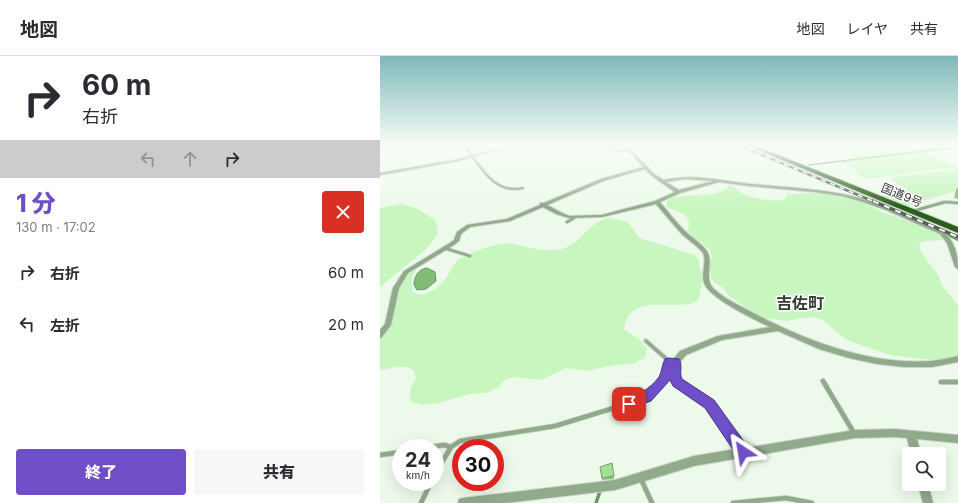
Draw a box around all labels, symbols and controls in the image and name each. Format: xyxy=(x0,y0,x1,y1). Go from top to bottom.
text: 地図 xyxy=(20,18,58,41)
text: 地図 xyxy=(796,20,824,37)
text: レイヤ xyxy=(846,20,888,37)
text: 共有 xyxy=(910,20,938,37)
text: 60 m xyxy=(82,68,151,102)
icon: right xyxy=(16,72,68,124)
text: 右折 xyxy=(82,106,118,127)
icon: left xyxy=(137,148,159,170)
icon: ahead xyxy=(179,148,201,170)
icon: right xyxy=(221,148,243,170)
street label: 国道9号 xyxy=(879,180,925,210)
text: 1 分 xyxy=(16,189,56,218)
button: close xyxy=(322,191,364,233)
text: 130 m · 17:02 xyxy=(16,219,96,235)
icon: right xyxy=(16,261,38,283)
text: 60 m xyxy=(328,263,364,282)
text: 右折 xyxy=(50,264,80,283)
district label: 吉佐町 xyxy=(776,293,824,313)
icon: left xyxy=(16,313,38,335)
text: 20 m xyxy=(328,315,364,334)
text: 左折 xyxy=(50,316,80,335)
pin xyxy=(612,387,646,421)
icon: arrive xyxy=(618,393,640,415)
position arrow xyxy=(722,431,764,473)
speed limit sign: 30 xyxy=(452,439,504,491)
map controls xyxy=(902,447,946,491)
button: search xyxy=(902,447,946,491)
text: 24 xyxy=(405,448,431,472)
button: 終了 xyxy=(16,449,186,495)
button: 共有 xyxy=(194,449,364,495)
text: km/h xyxy=(406,469,430,481)

